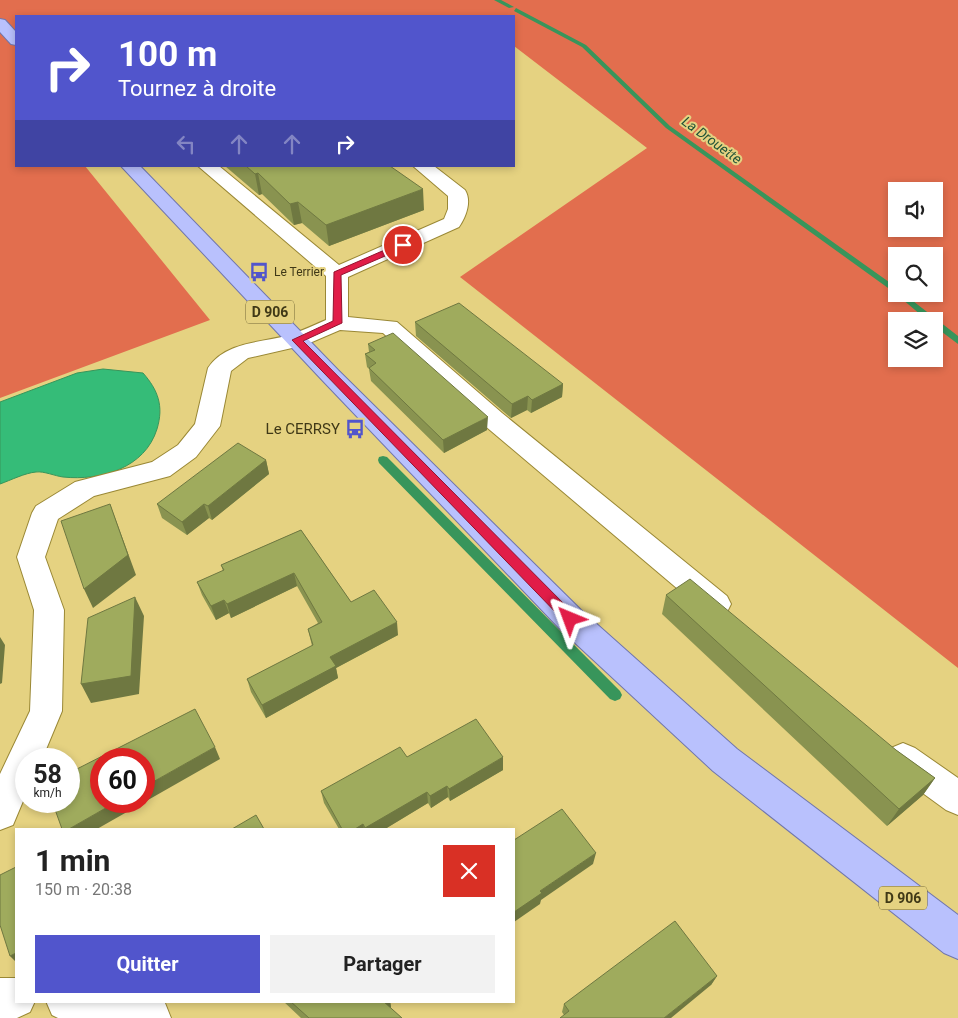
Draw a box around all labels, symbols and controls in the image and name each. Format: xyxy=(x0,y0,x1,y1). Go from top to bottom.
text: 100 m xyxy=(118,34,217,75)
icon: right xyxy=(35,35,100,100)
text: Tournez à droite xyxy=(118,76,276,101)
water label: La Drouette xyxy=(679,113,745,167)
icon: left xyxy=(172,130,200,158)
icon: ahead xyxy=(225,130,253,158)
icon: ahead xyxy=(278,130,306,158)
icon: right xyxy=(331,130,359,158)
map controls xyxy=(888,182,943,367)
button: sound xyxy=(888,182,943,237)
pin xyxy=(382,224,424,266)
icon: arrive xyxy=(389,231,417,259)
button: search xyxy=(888,247,943,302)
bus stop icon: Le Terrier xyxy=(248,261,270,283)
place label: Le Terrier xyxy=(274,265,324,279)
road number: D 906 xyxy=(246,300,294,324)
button: layers xyxy=(888,312,943,367)
bus stop icon: Le CERRSY xyxy=(344,418,366,440)
place label: Le CERRSY xyxy=(266,420,340,438)
position arrow xyxy=(543,592,595,644)
speed limit sign: 60 xyxy=(90,748,155,813)
text: 58 xyxy=(33,760,62,789)
text: km/h xyxy=(33,786,62,800)
text: 1 min xyxy=(35,843,110,878)
button: close xyxy=(443,845,495,897)
text: 150 m · 20:38 xyxy=(35,880,132,899)
road number: D 906 xyxy=(879,886,927,910)
button: Quitter xyxy=(35,935,260,993)
button: Partager xyxy=(270,935,495,993)

